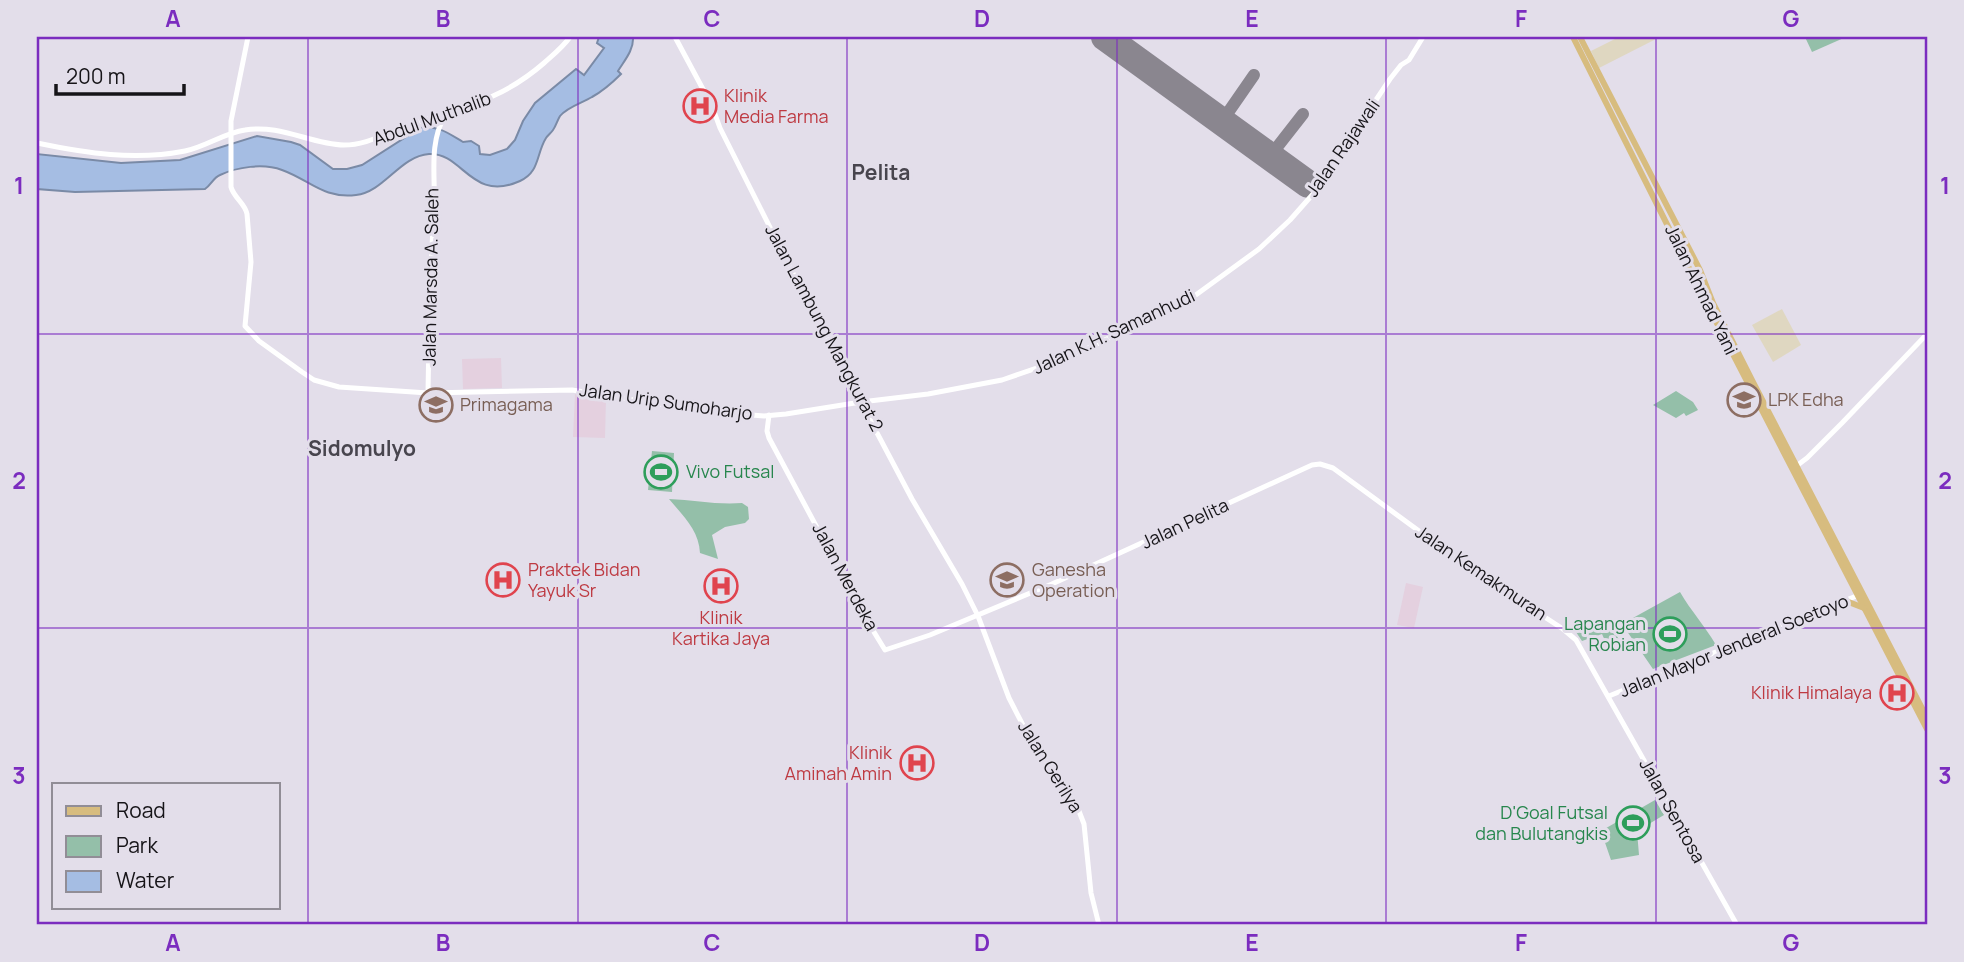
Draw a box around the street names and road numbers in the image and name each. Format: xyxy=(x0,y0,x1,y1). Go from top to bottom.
street label: Abdul Muthalib xyxy=(369,86,494,151)
street label: Jalan Rajawali xyxy=(1300,94,1385,201)
street label: Jalan Marsda A. Saleh xyxy=(416,188,444,366)
street label: Jalan Lambung Mangkurat 2 xyxy=(760,220,890,435)
street label: Jalan Ahmad Yani xyxy=(1660,221,1744,359)
street label: Jalan K.H. Samanhudi xyxy=(1029,283,1198,379)
street label: Jalan Urip Sumoharjo xyxy=(578,377,754,425)
street label: Jalan Pelita xyxy=(1137,492,1232,554)
street label: Jalan Merdeka xyxy=(807,518,884,635)
street label: Jalan Kemakmuran xyxy=(1411,519,1552,625)
street label: Jalan Mayor Jenderal Soetoyo xyxy=(1616,588,1852,702)
street label: Jalan Gerilya xyxy=(1013,716,1089,817)
street label: Jalan Sentosa xyxy=(1634,754,1711,867)

